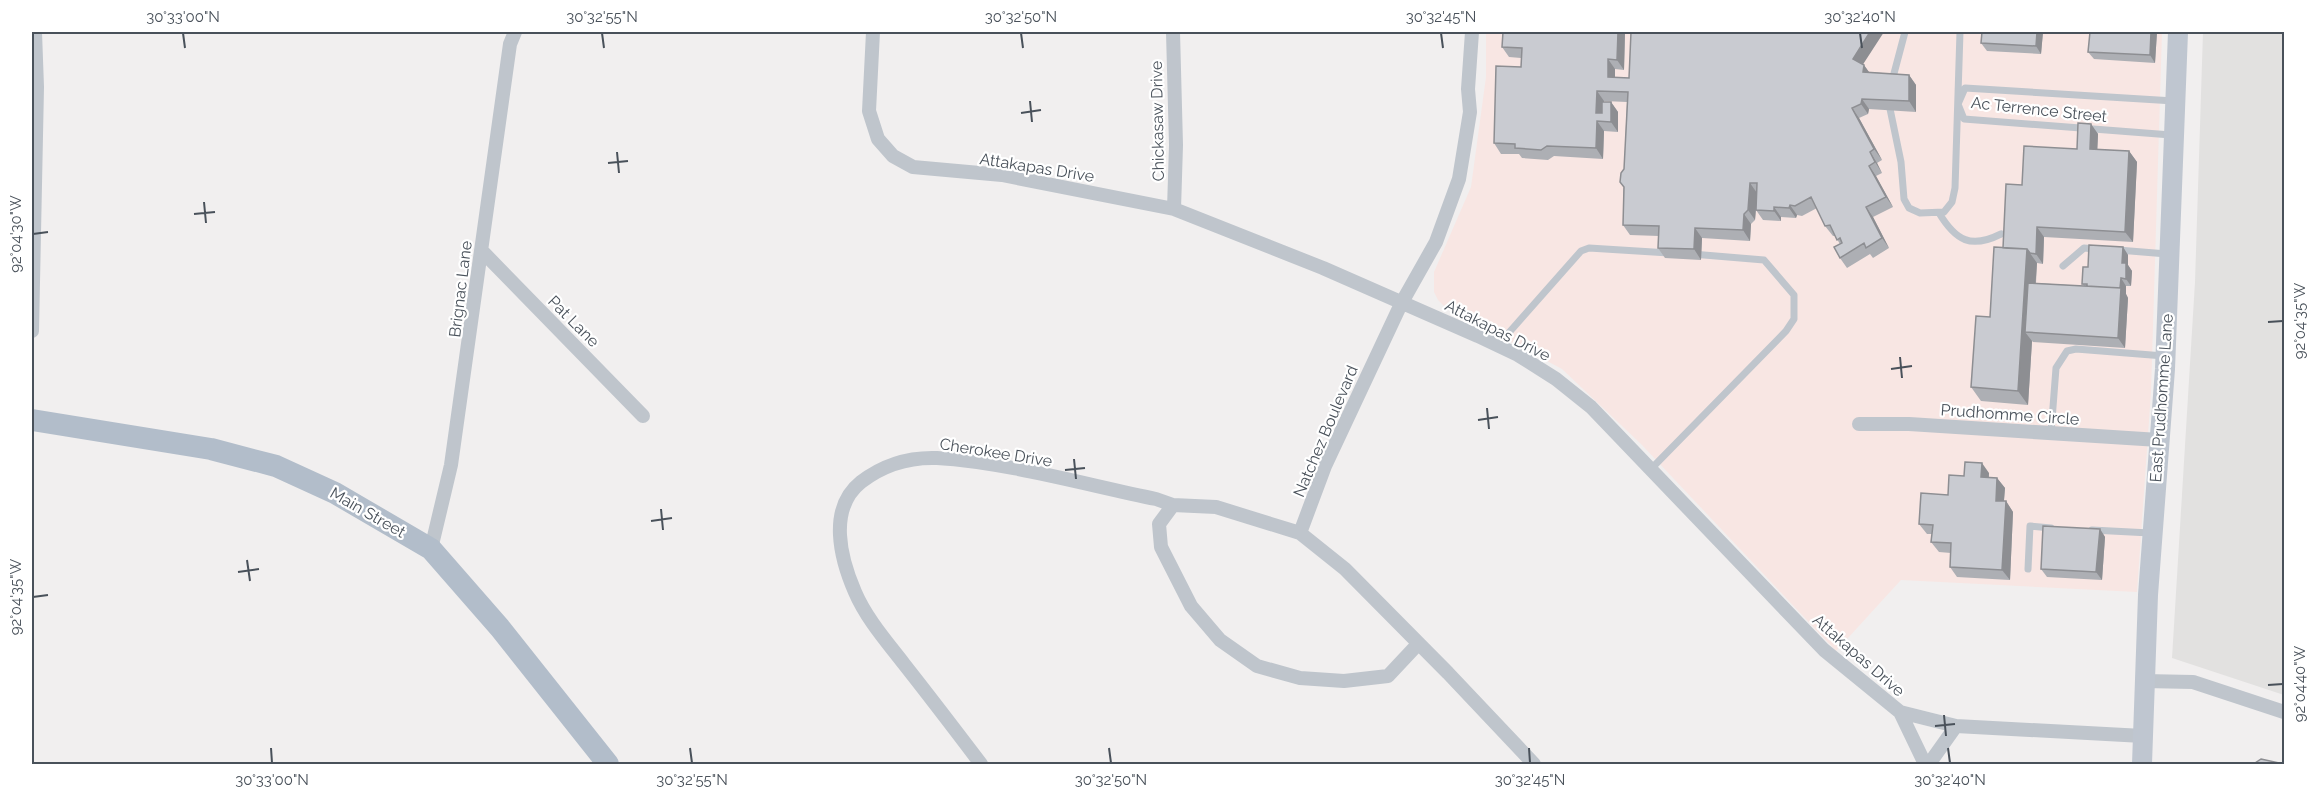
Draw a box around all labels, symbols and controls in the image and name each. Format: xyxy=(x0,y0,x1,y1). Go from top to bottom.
text: 30°33'00"N xyxy=(146,8,220,26)
text: 30°32'55"N xyxy=(566,8,638,26)
text: 30°32'50"N xyxy=(985,8,1057,26)
text: 30°32'45"N xyxy=(1406,8,1476,26)
text: 30°32'40"N xyxy=(1824,8,1896,26)
street label: Chickasaw Drive xyxy=(1147,60,1168,182)
street label: Ac Terrence Street xyxy=(1970,93,2108,126)
street label: Attakapas Drive xyxy=(978,149,1096,186)
text: 92°04'30"W xyxy=(7,195,25,273)
street label: Brignac Lane xyxy=(445,240,476,339)
text: 92°04'35"W xyxy=(2291,282,2309,359)
street label: Pat Lane xyxy=(544,292,603,351)
street label: Attakapas Drive xyxy=(1442,296,1554,365)
street label: East Prudhomme Lane xyxy=(2146,313,2177,483)
street label: Natchez Boulevard xyxy=(1289,363,1362,500)
street label: Prudhomme Circle xyxy=(1940,400,2080,429)
street label: Cherokee Drive xyxy=(938,434,1054,471)
street label: Main Street xyxy=(327,483,409,542)
text: 92°04'35"W xyxy=(7,558,25,635)
street label: Attakapas Drive xyxy=(1809,610,1909,700)
text: 92°04'40"W xyxy=(2291,645,2309,722)
text: 30°33'00"N xyxy=(235,771,309,789)
text: 30°32'55"N xyxy=(656,771,728,789)
text: 30°32'50"N xyxy=(1075,771,1147,789)
text: 30°32'45"N xyxy=(1495,771,1565,789)
text: 30°32'40"N xyxy=(1914,771,1986,789)

